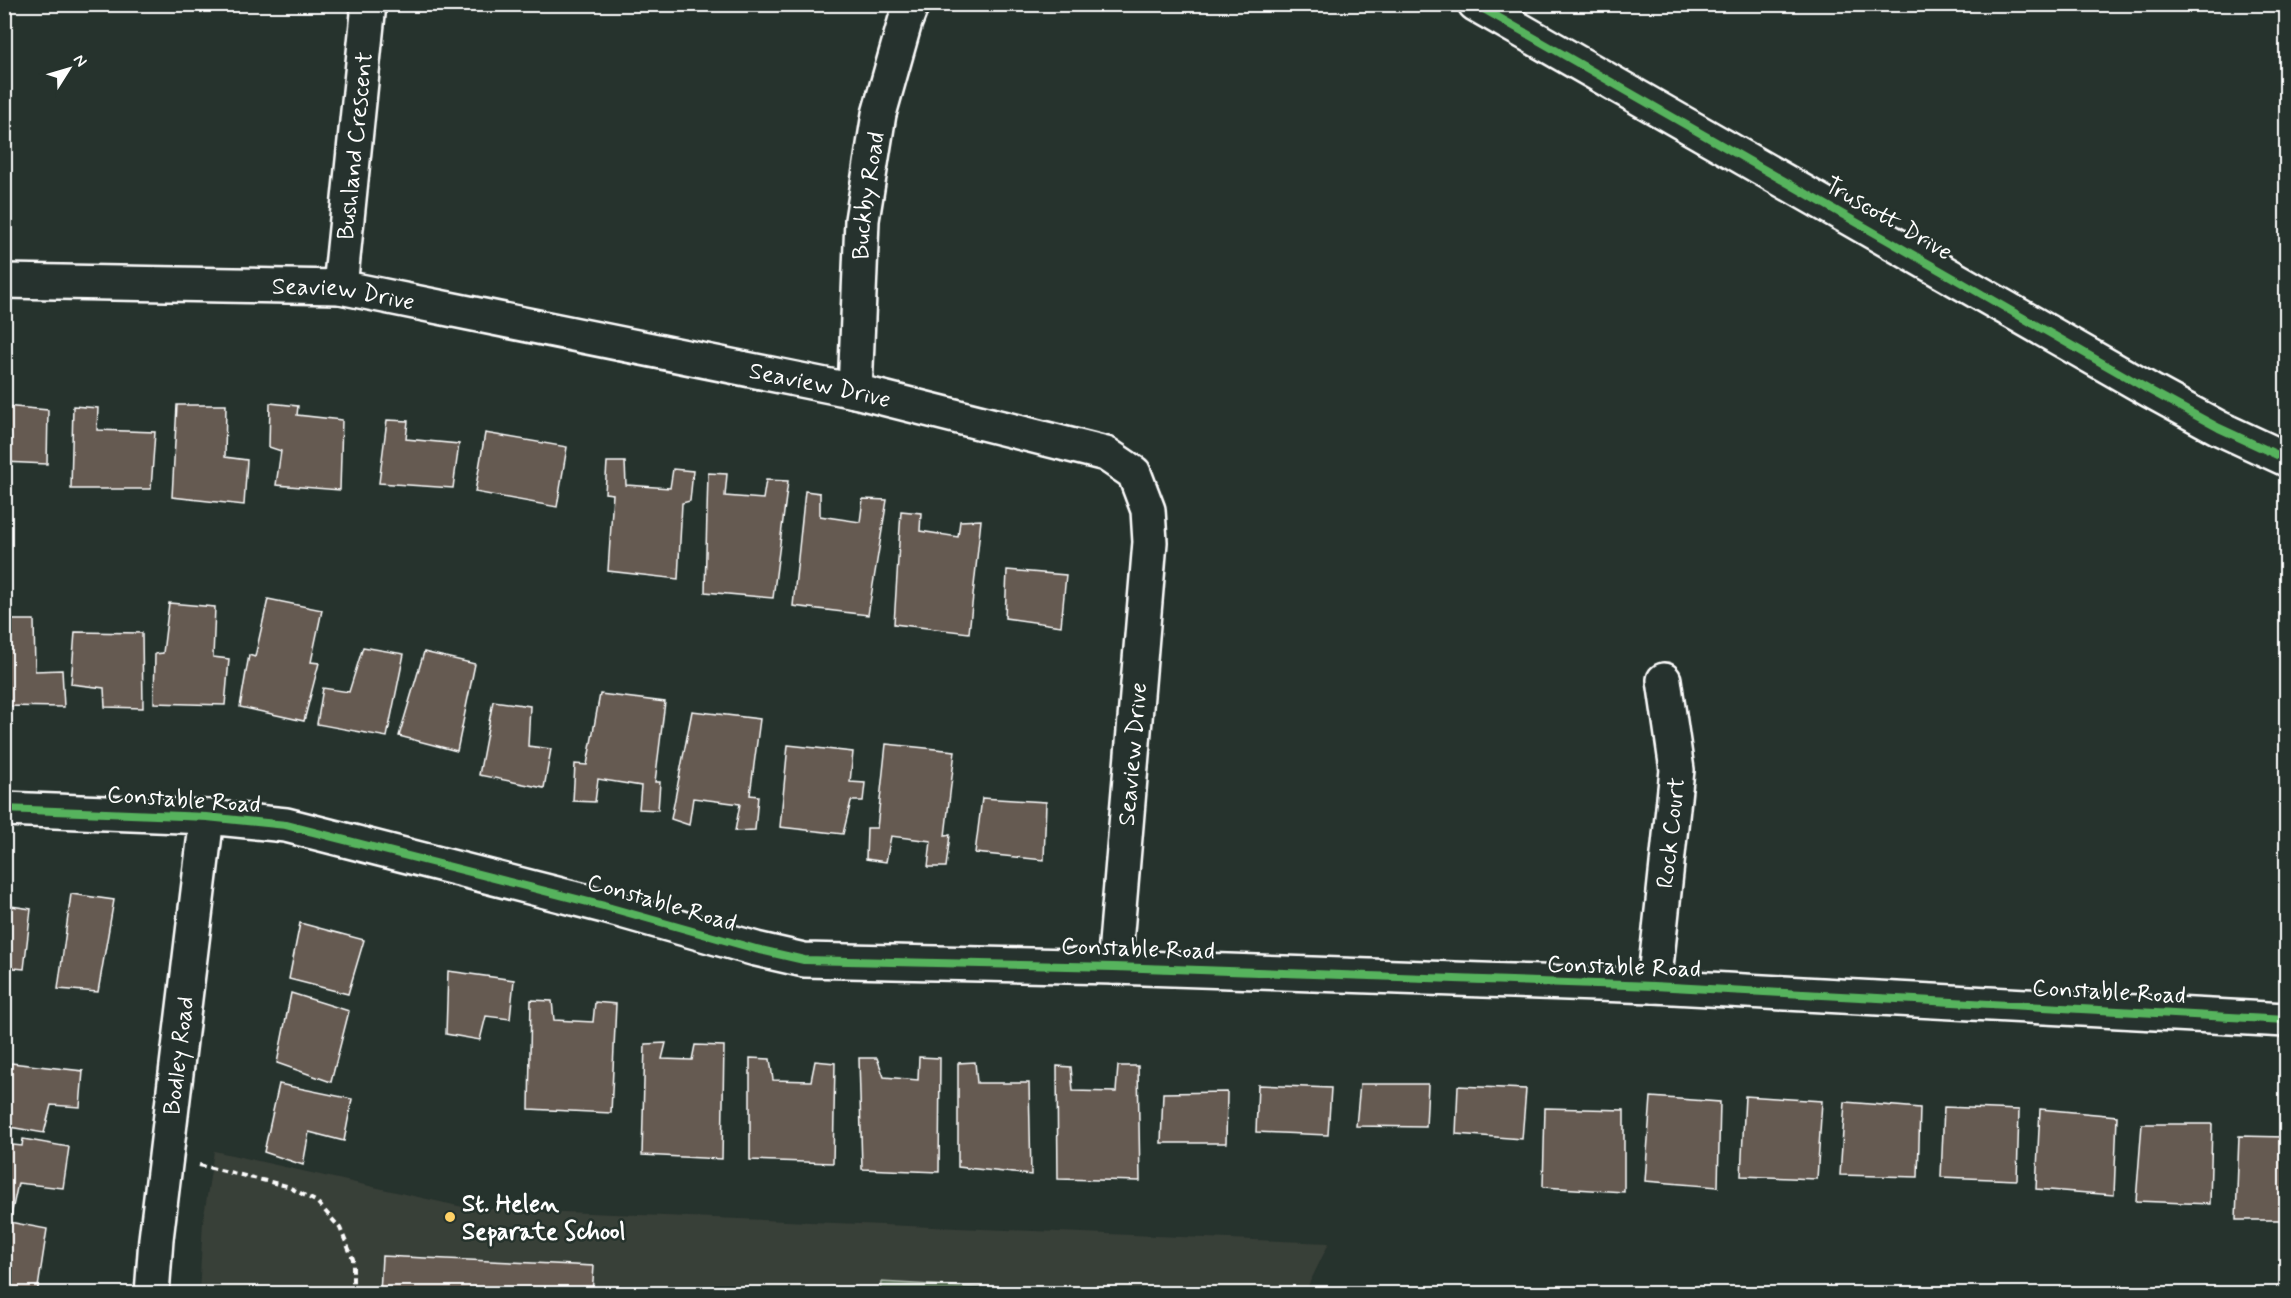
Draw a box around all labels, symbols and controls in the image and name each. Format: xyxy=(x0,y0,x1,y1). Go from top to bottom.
north arrow xyxy=(39,39,99,99)
text: N xyxy=(68,50,91,71)
street label: Bushland Crescent xyxy=(331,50,381,241)
street label: Buckby Road xyxy=(846,130,893,260)
street label: Truscott Drive xyxy=(1819,170,1958,268)
street label: Seaview Drive xyxy=(272,272,417,319)
street label: Seaview Drive xyxy=(746,356,894,416)
street label: Seaview Drive xyxy=(1112,681,1155,827)
street label: Rock Court xyxy=(1650,776,1693,890)
street label: Constable Road xyxy=(106,780,262,821)
street label: Constable Road xyxy=(583,867,740,940)
street label: Constable Road xyxy=(1060,931,1215,968)
street label: Constable Road xyxy=(1546,949,1701,986)
street label: Constable Road xyxy=(2031,973,2187,1012)
street label: Bodley Road xyxy=(157,995,202,1117)
place label: St. Helen Separate School xyxy=(462,1189,625,1248)
marker: St. Helen Separate School xyxy=(443,1210,457,1224)

